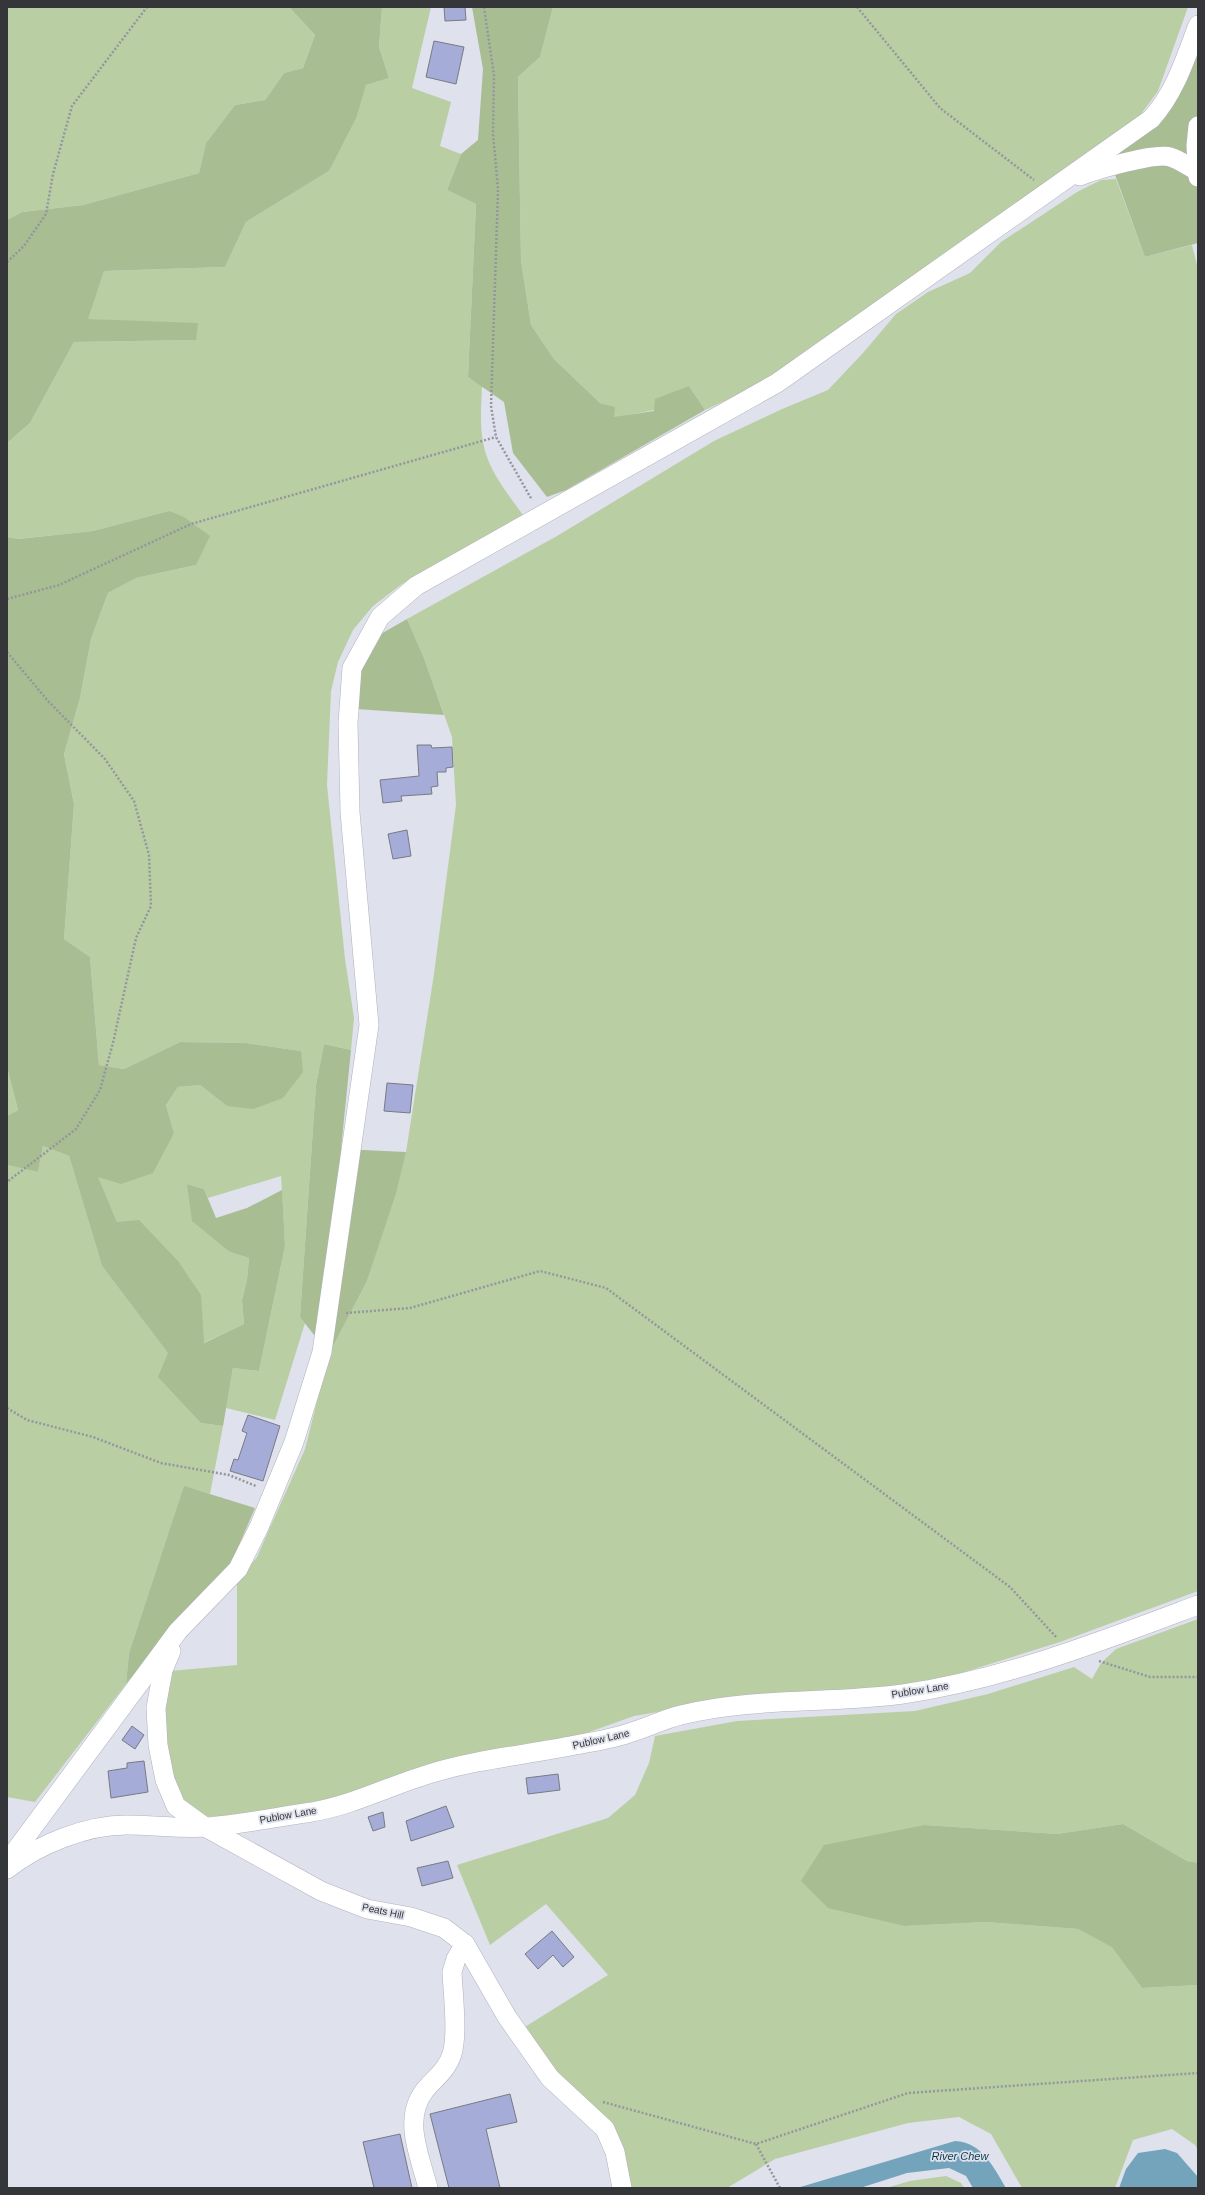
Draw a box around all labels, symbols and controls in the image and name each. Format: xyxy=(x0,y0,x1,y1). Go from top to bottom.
street label: Publow Lane xyxy=(891,1680,950,1700)
street label: Publow Lane xyxy=(572,1727,631,1751)
street label: Publow Lane xyxy=(259,1804,318,1825)
street label: Peats Hill xyxy=(361,1901,405,1921)
water label: River Chew xyxy=(932,2150,989,2162)

